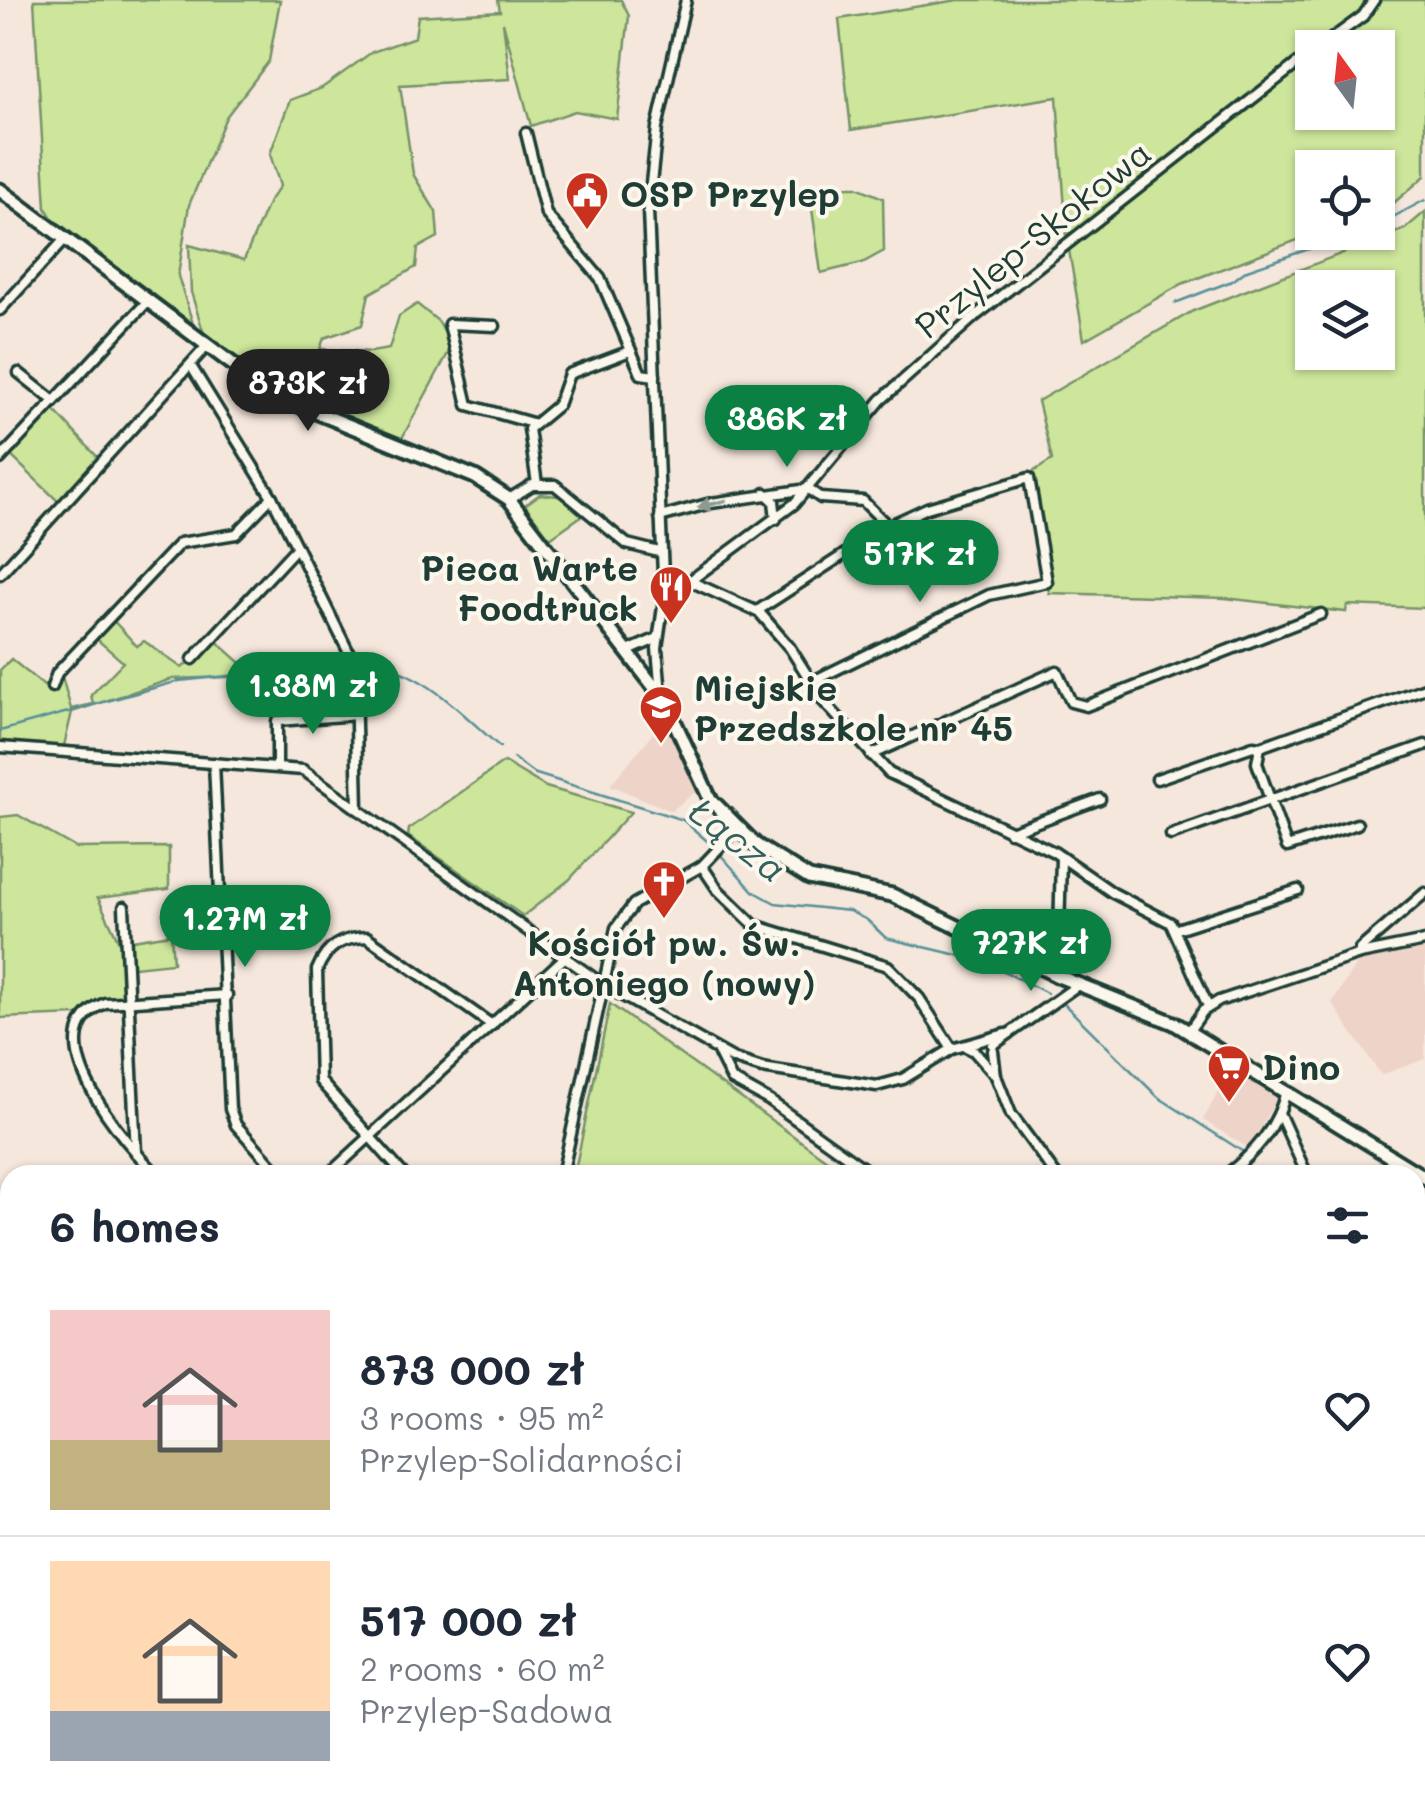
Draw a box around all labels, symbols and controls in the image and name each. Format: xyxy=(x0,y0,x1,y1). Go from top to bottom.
north arrow xyxy=(1295,30,1395,130)
map controls xyxy=(1295,30,1395,370)
street label: Przylep-Skokowa xyxy=(905,129,1159,347)
button: locate xyxy=(1295,150,1395,250)
public building icon: OSP Przylep xyxy=(564,170,610,231)
place label: OSP Przylep xyxy=(620,170,840,216)
button: layers xyxy=(1295,270,1395,370)
pin: 873K zł xyxy=(216,349,400,434)
text: 873K zł xyxy=(248,360,368,402)
pin: 386K zł xyxy=(695,385,879,470)
text: 386K zł xyxy=(727,396,847,438)
one-way arrow xyxy=(696,496,727,512)
pin: 517K zł xyxy=(828,520,1012,605)
text: 517K zł xyxy=(864,531,976,573)
place label: Pieca Warte Foodtruck xyxy=(420,544,638,630)
restaurant icon: Pieca Warte Foodtruck xyxy=(648,564,694,625)
pin: 1.38M zł xyxy=(210,652,416,737)
text: 1.38M zł xyxy=(248,663,378,705)
place label: Miejskie Przedszkole nr 45 xyxy=(694,664,1013,750)
school or university icon: Miejskie Przedszkole nr 45 xyxy=(638,684,684,745)
water label: Łącza xyxy=(680,785,798,893)
church icon: Kościół pw. Św. Antoniego (nowy) xyxy=(641,859,687,920)
pin: 1.27M zł xyxy=(142,885,348,970)
text: 1.27M zł xyxy=(182,896,308,938)
pin: 727K zł xyxy=(939,909,1123,994)
place label: Kościół pw. Św. Antoniego (nowy) xyxy=(513,919,815,1005)
text: 727K zł xyxy=(973,920,1089,962)
supermarket icon: Dino xyxy=(1206,1043,1252,1104)
place label: Dino xyxy=(1262,1043,1340,1089)
text: 6 homes xyxy=(50,1198,220,1253)
icon: filters xyxy=(1320,1198,1375,1253)
text: 873 000 zł xyxy=(360,1341,585,1396)
icon: home xyxy=(130,1350,250,1470)
icon: heart xyxy=(1320,1383,1375,1438)
text: 3 rooms · 95 m² xyxy=(360,1396,604,1438)
text: Przylep-Solidarności xyxy=(360,1438,683,1480)
text: 517 000 zł xyxy=(360,1592,577,1647)
icon: home xyxy=(130,1601,250,1721)
icon: heart xyxy=(1320,1634,1375,1689)
text: 2 rooms · 60 m² xyxy=(360,1647,604,1689)
text: Przylep-Sadowa xyxy=(360,1689,613,1731)

